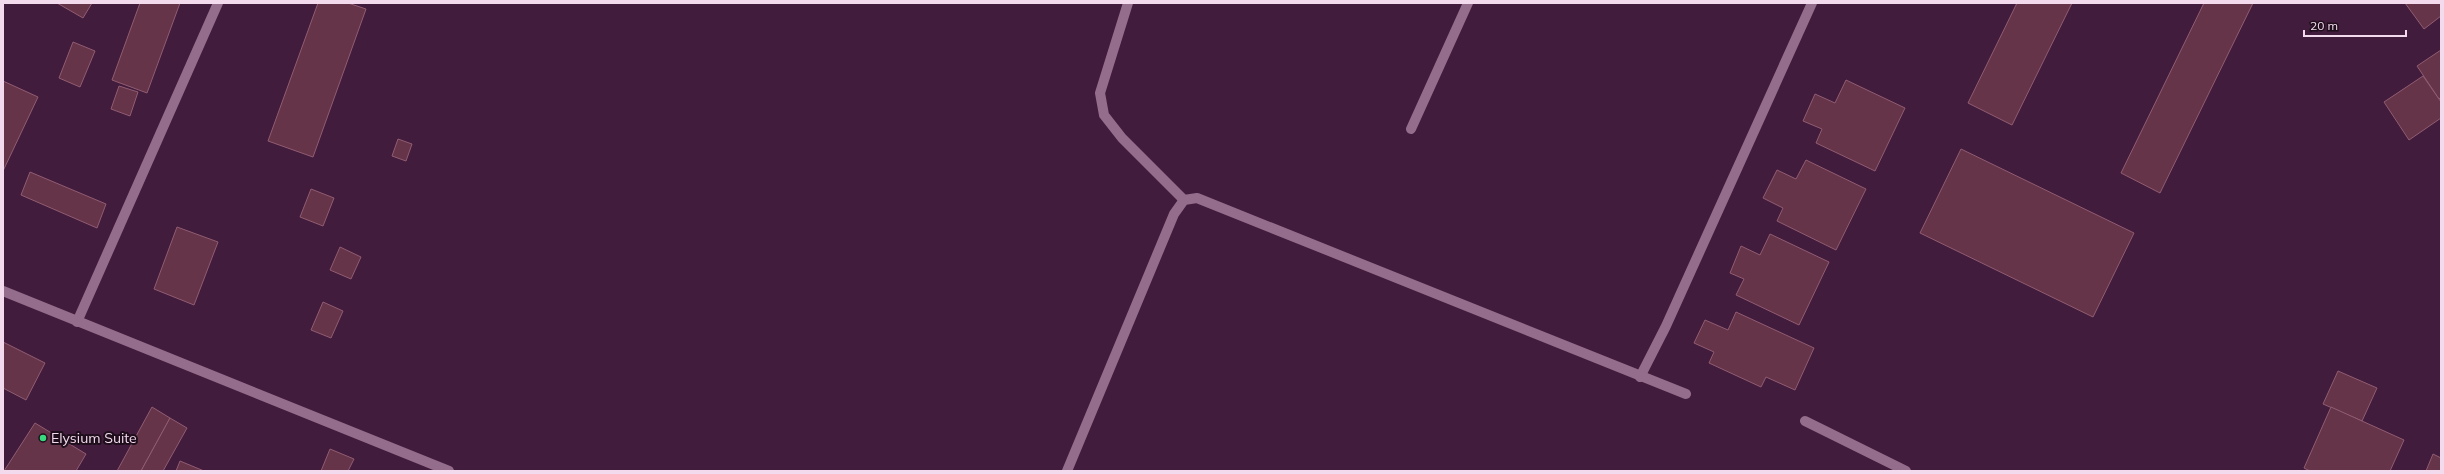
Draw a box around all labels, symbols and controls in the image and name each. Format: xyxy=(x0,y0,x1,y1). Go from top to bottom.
scale bar xyxy=(2304,12,2406,38)
text: 20 m xyxy=(2310,18,2338,33)
place label: Elysium Suite xyxy=(51,429,137,447)
marker: Elysium Suite xyxy=(38,433,48,443)

